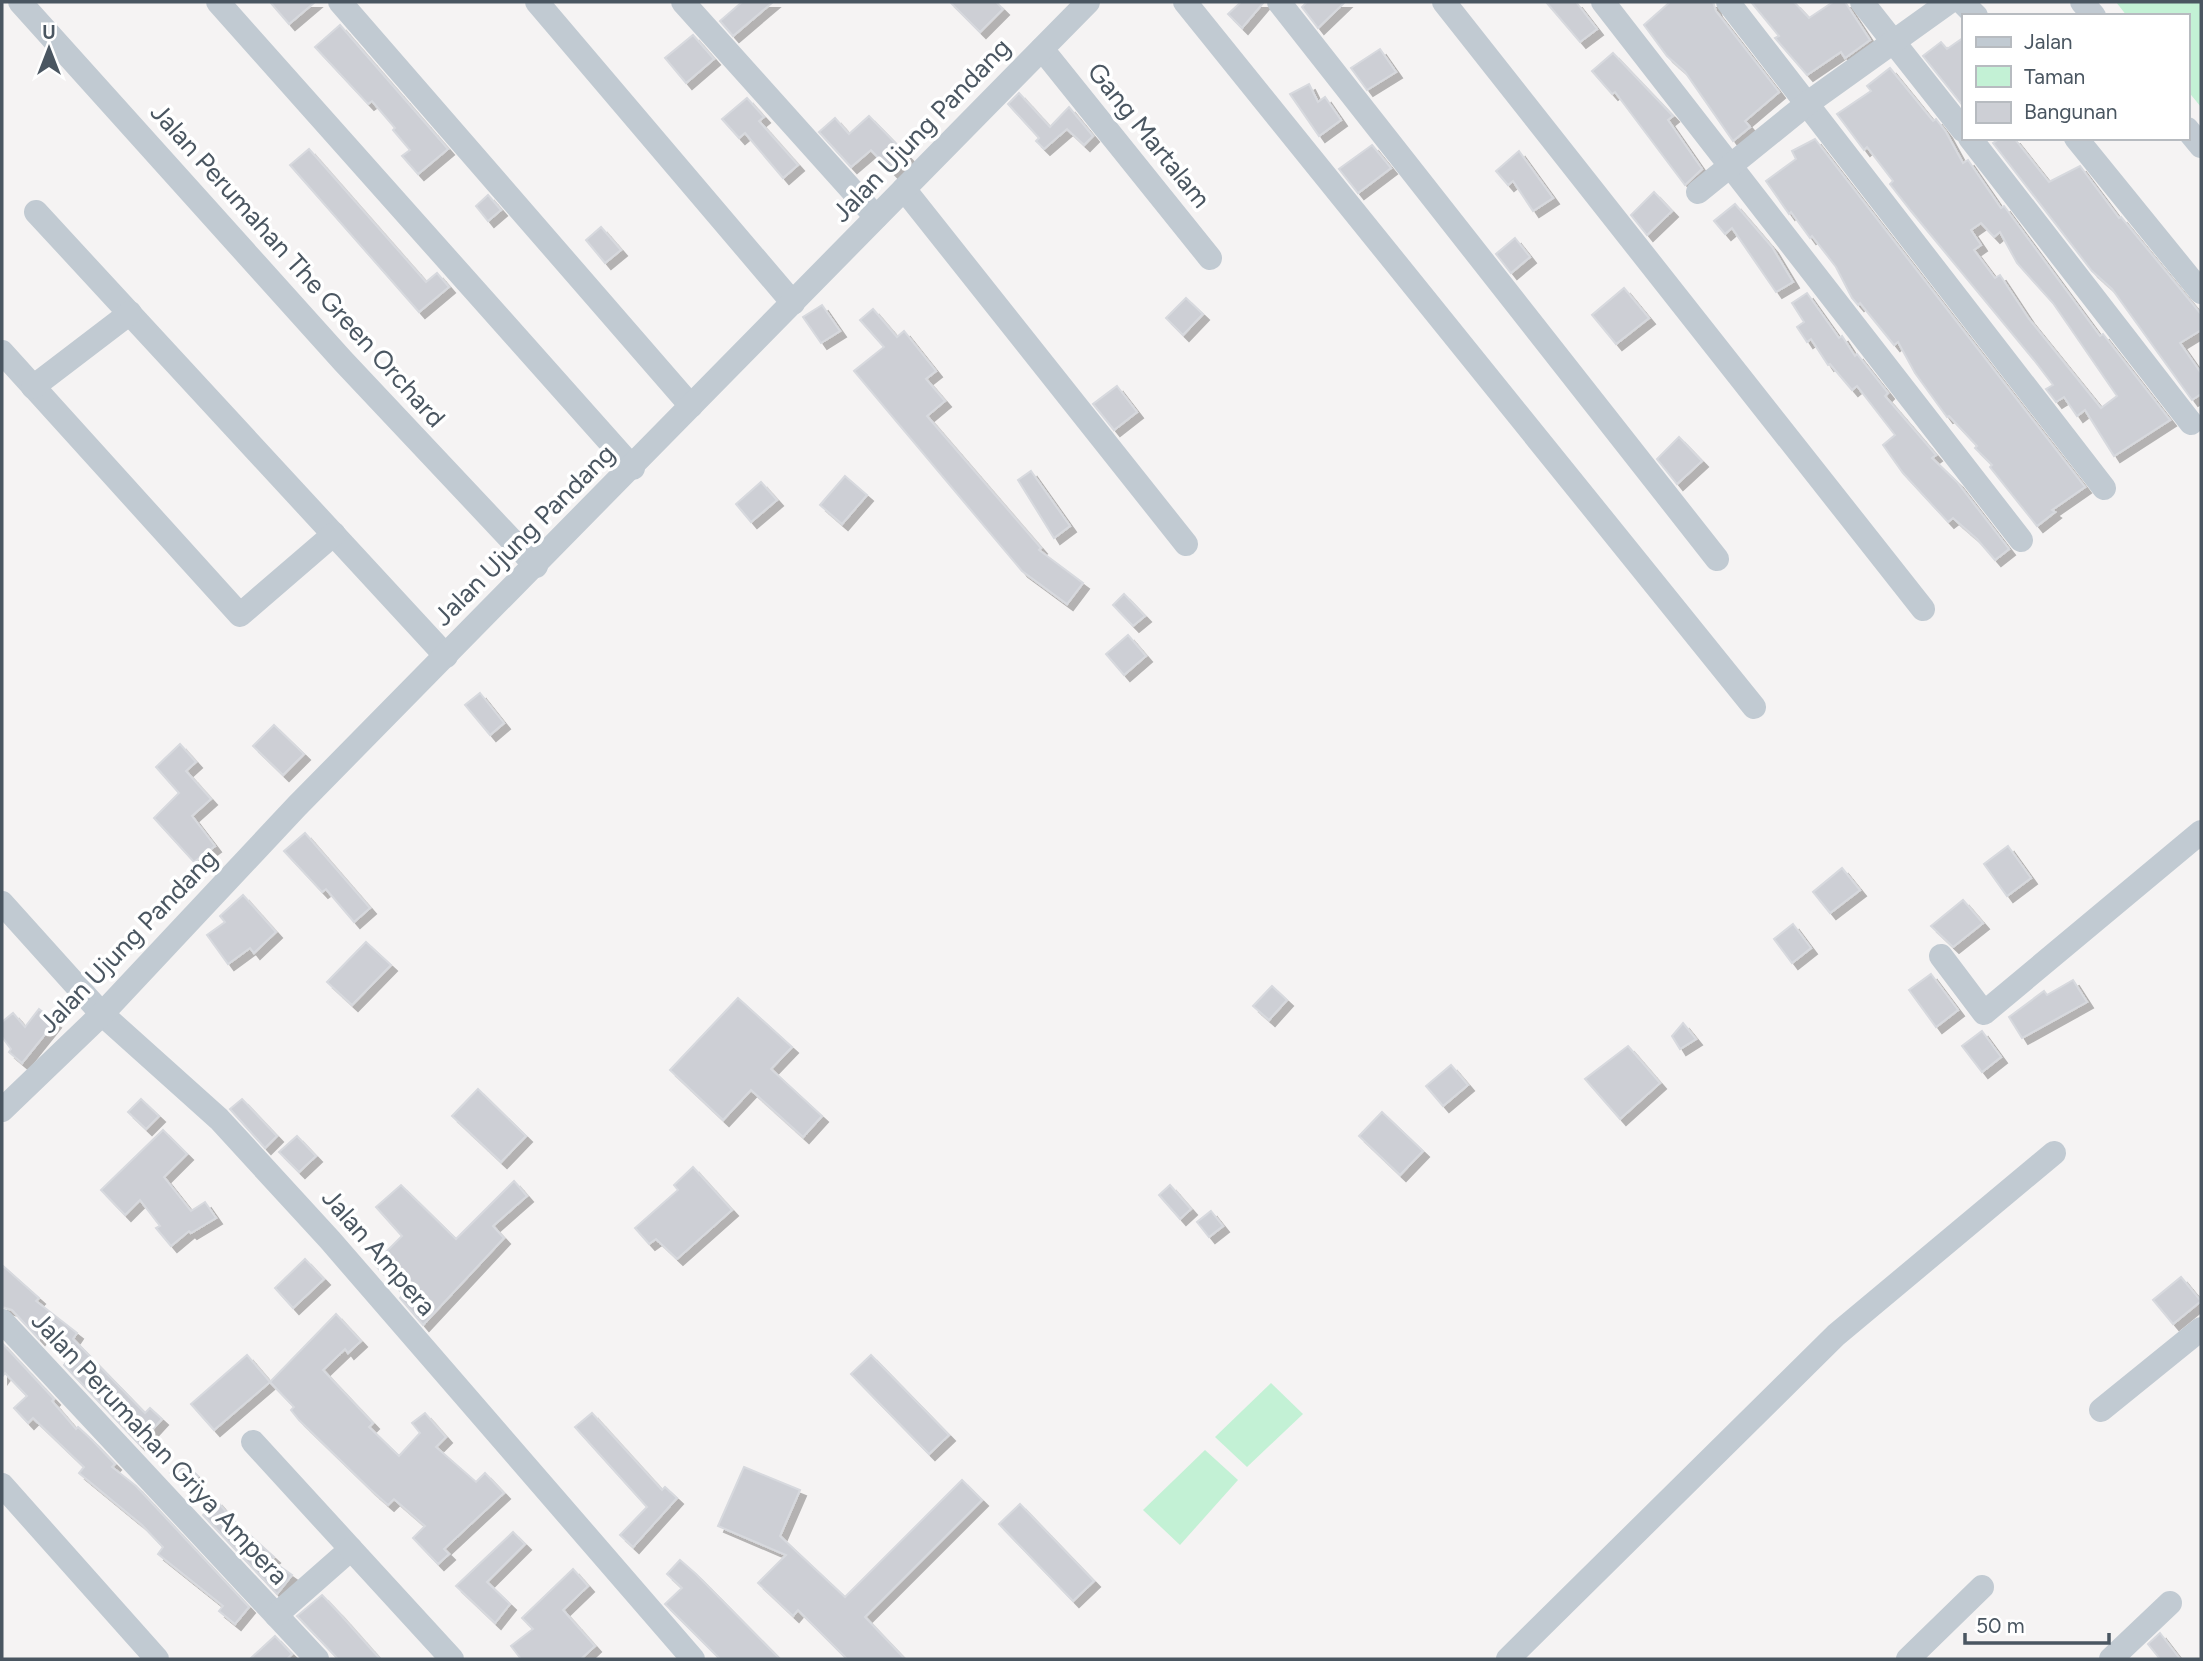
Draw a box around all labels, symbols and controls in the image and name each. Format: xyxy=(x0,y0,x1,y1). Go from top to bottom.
north arrow xyxy=(14,14,84,84)
legend xyxy=(1962,14,2189,140)
text: U xyxy=(42,21,56,44)
text: Jalan xyxy=(2024,29,2073,54)
street label: Jalan Ujung Pandang xyxy=(825,31,1017,229)
street label: Gang Martalam xyxy=(1081,56,1217,214)
text: Taman xyxy=(2024,64,2085,89)
street label: Jalan Perumahan The Green Orchard xyxy=(144,96,452,434)
text: Bangunan xyxy=(2024,99,2117,124)
street label: Jalan Ujung Pandang xyxy=(427,438,621,632)
street label: Jalan Ujung Pandang xyxy=(32,842,224,1040)
street label: Jalan Ampera xyxy=(315,1182,443,1322)
street label: Jalan Perumahan Griya Ampera xyxy=(25,1305,295,1591)
scale bar xyxy=(1965,1602,2108,1646)
text: 50 m xyxy=(1976,1613,2025,1638)

